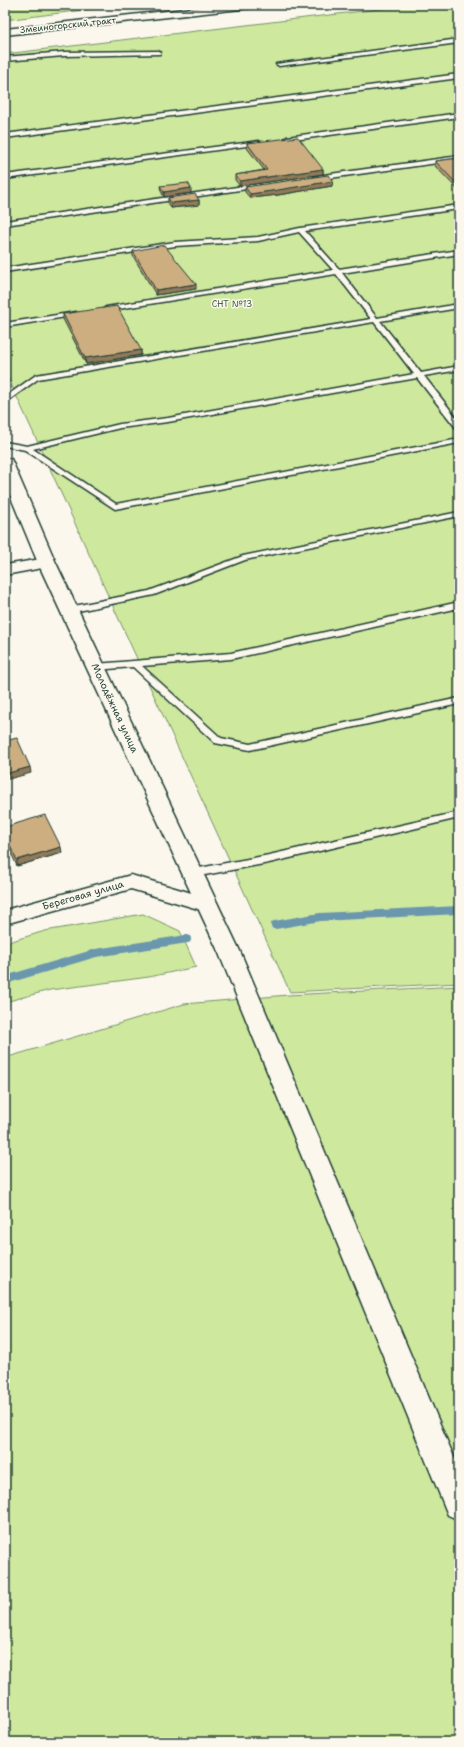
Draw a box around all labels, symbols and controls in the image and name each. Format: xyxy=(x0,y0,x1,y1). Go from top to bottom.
street label: Змеиногорский тракт xyxy=(19,14,117,36)
park label: СНТ №13 xyxy=(212,298,252,310)
street label: Молодёжная улица xyxy=(89,661,142,756)
street label: Береговая улица xyxy=(41,877,126,913)

